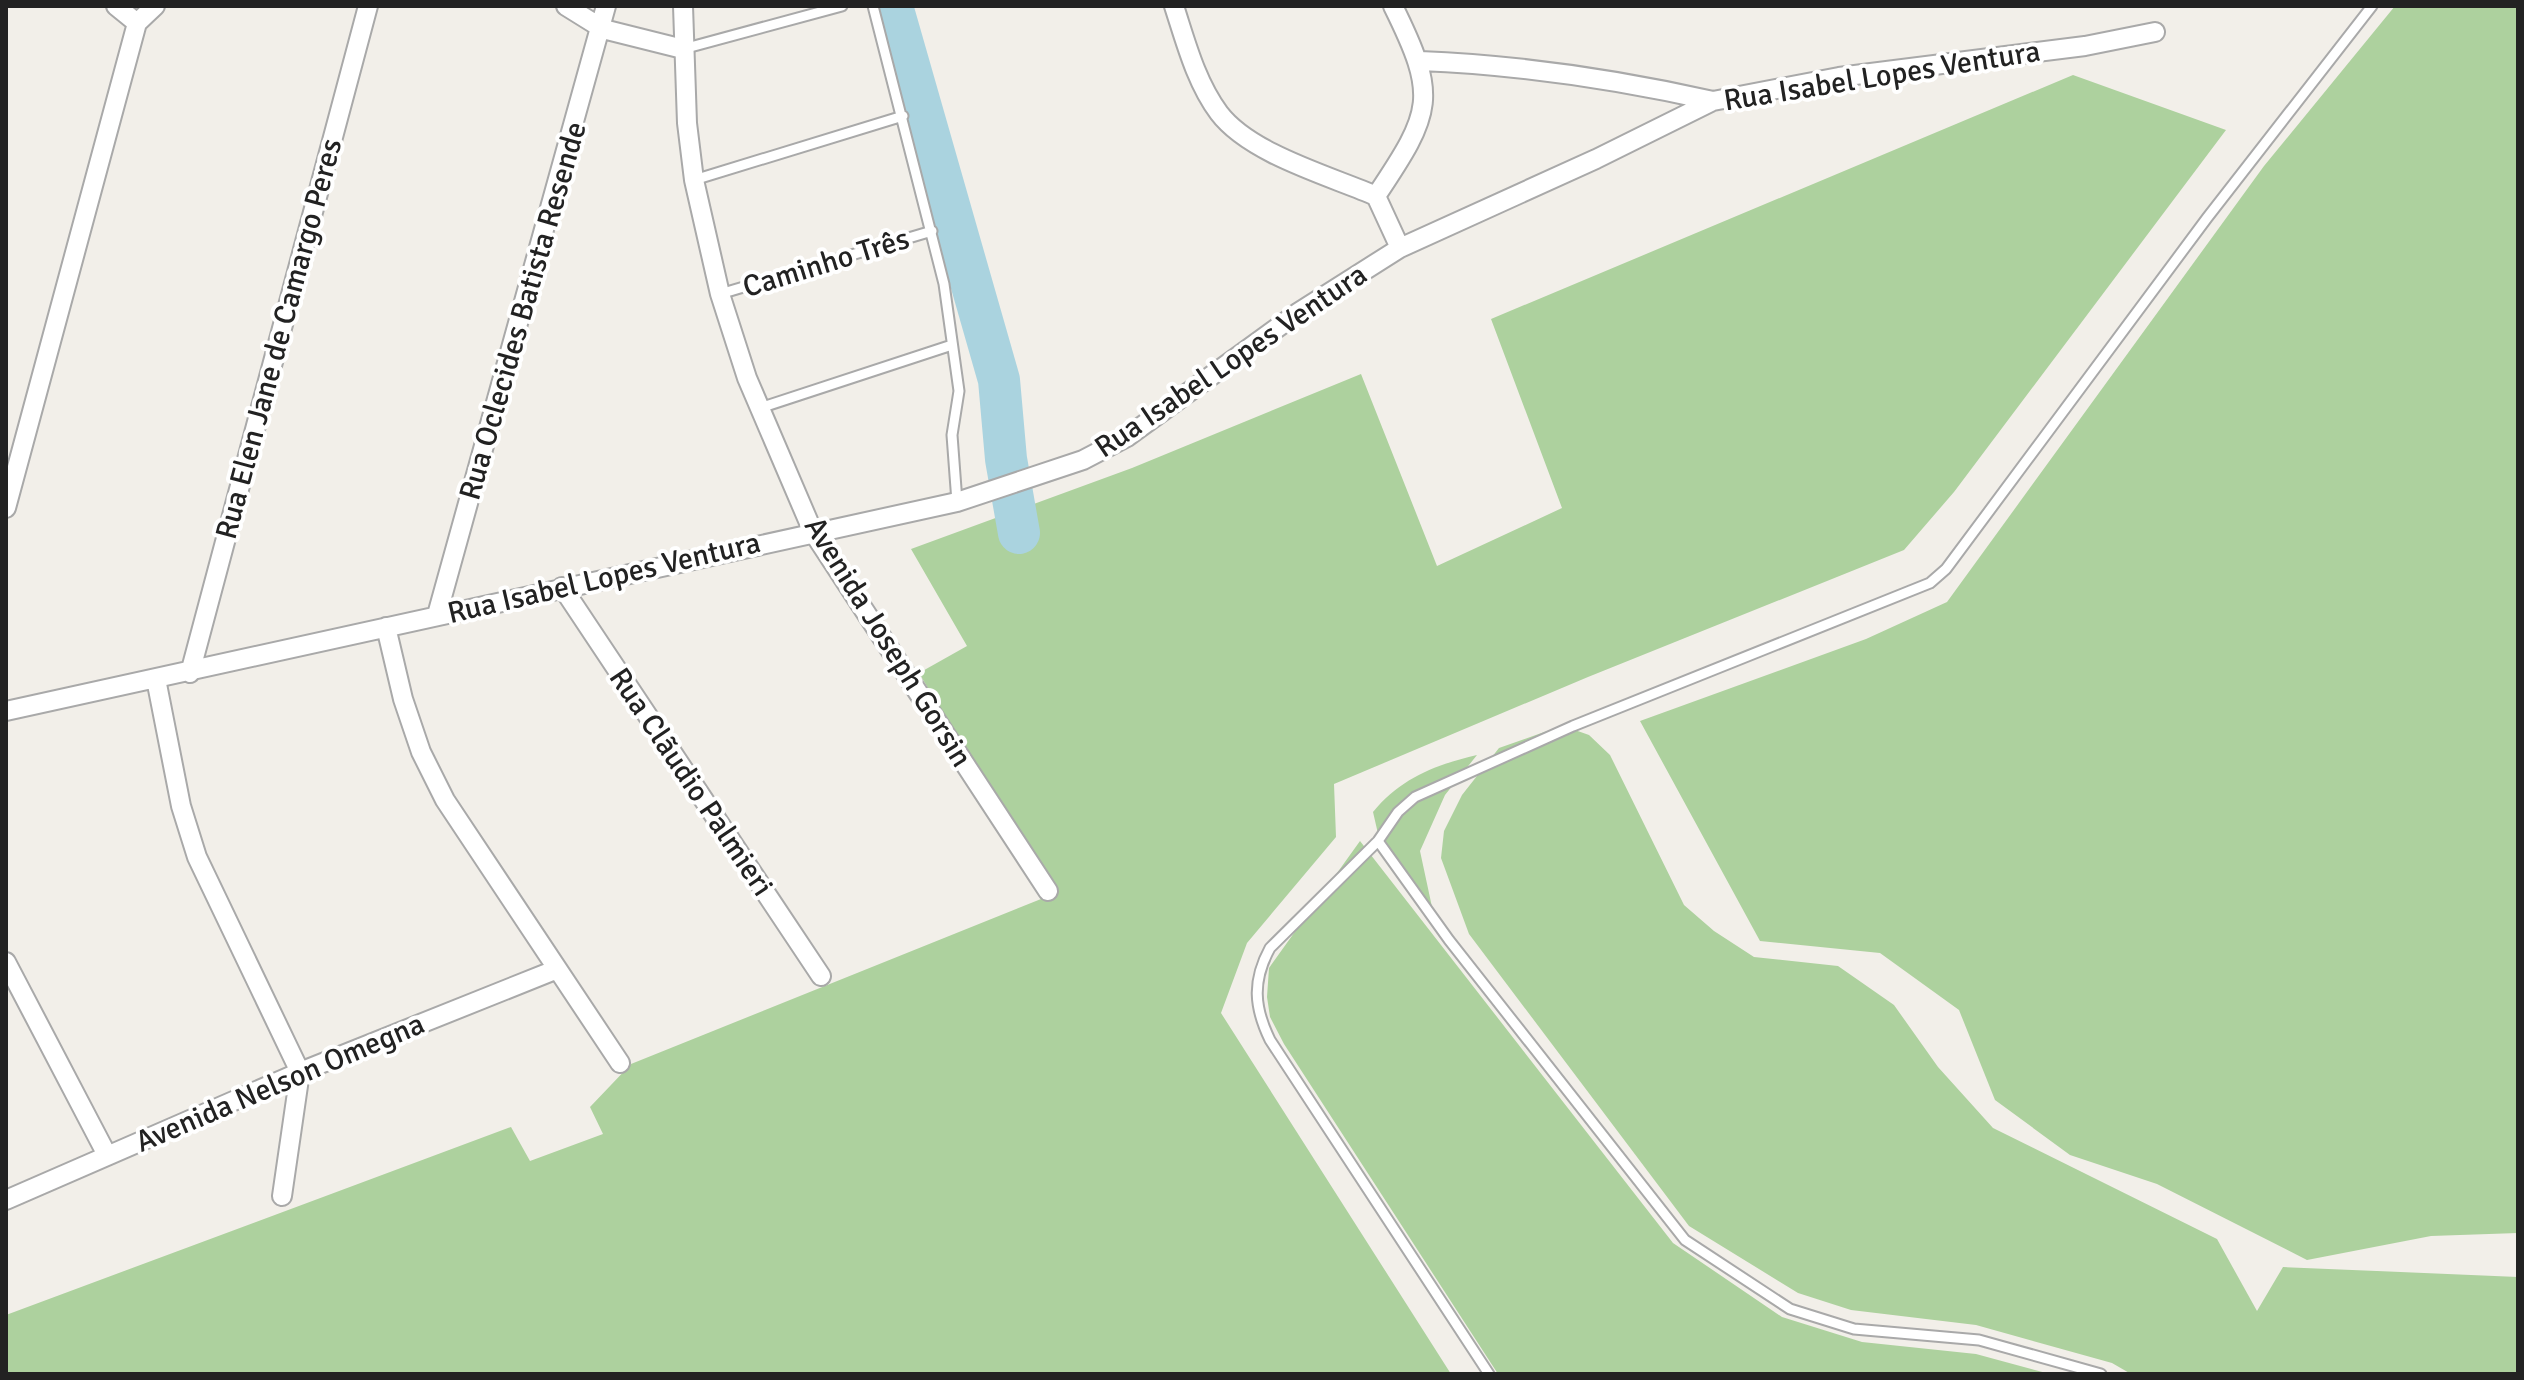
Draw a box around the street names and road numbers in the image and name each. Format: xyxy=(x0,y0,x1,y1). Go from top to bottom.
street label: Rua Isabel Lopes Ventura xyxy=(1721,33,2043,119)
street label: Rua Oclecides Batista Resende xyxy=(451,118,595,504)
street label: Rua Elen Jane de Camargo Peres xyxy=(208,135,350,543)
street label: Caminho Três xyxy=(738,220,914,306)
street label: Rua Isabel Lopes Ventura xyxy=(1088,256,1374,466)
street label: Avenida Joseph Gorsin xyxy=(796,510,980,774)
street label: Rua Isabel Lopes Ventura xyxy=(444,524,764,632)
street label: Rua Clãudio Palmieri xyxy=(601,661,781,903)
street label: Avenida Nelson Omegna xyxy=(130,1005,430,1161)

